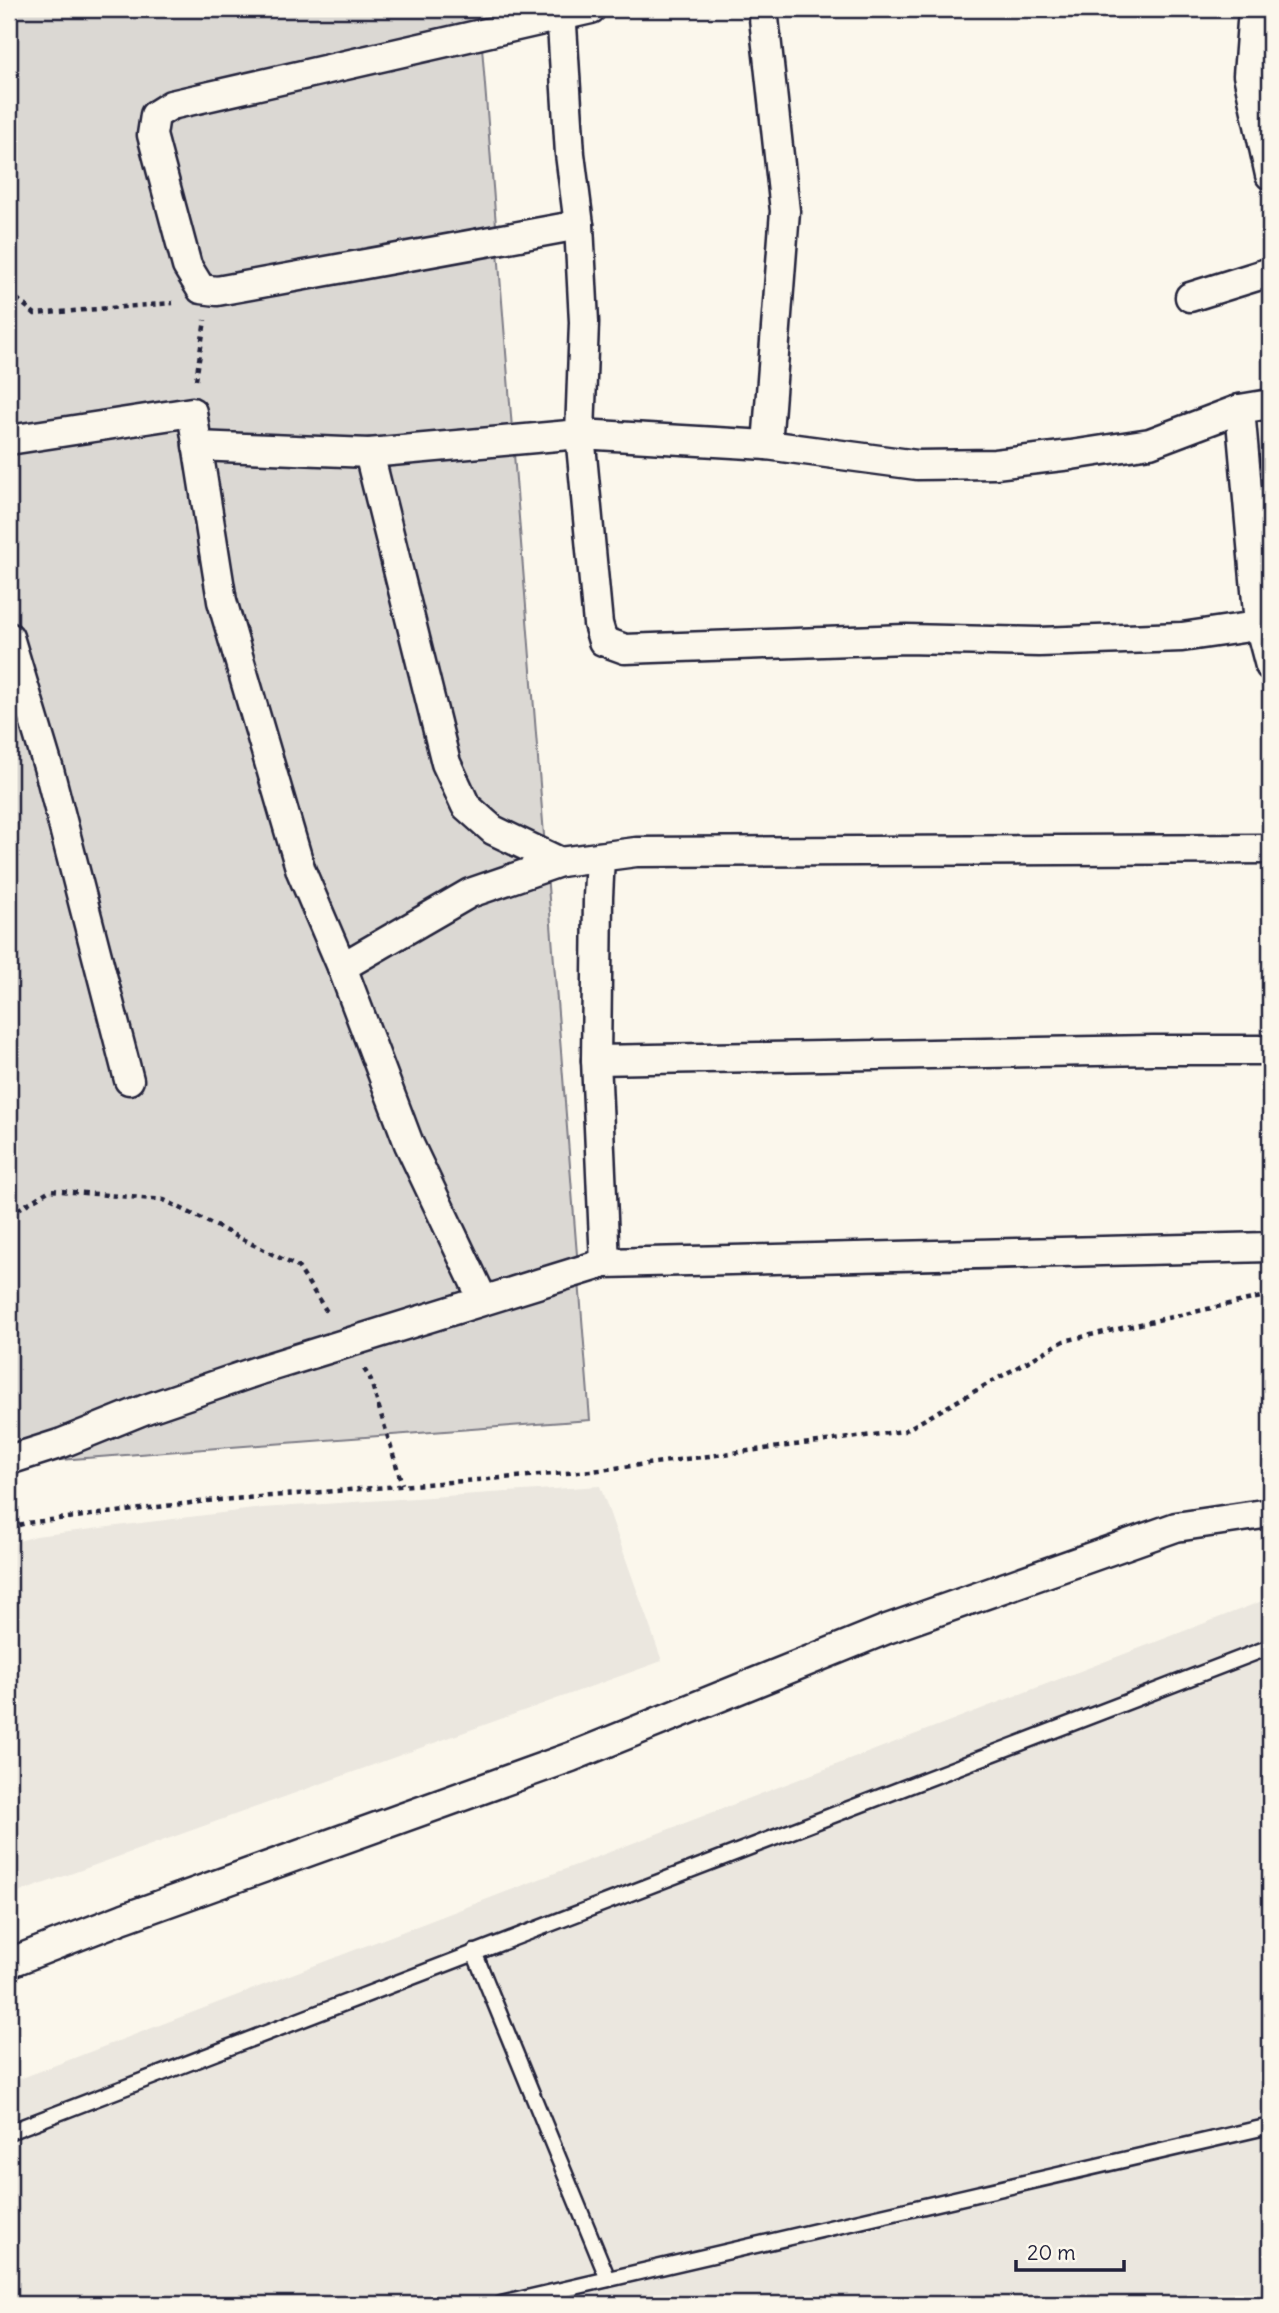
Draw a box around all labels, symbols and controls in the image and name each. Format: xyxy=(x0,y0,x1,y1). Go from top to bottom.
scale bar xyxy=(1016,2229,1125,2273)
text: 20 m xyxy=(1027,2239,1076,2266)

